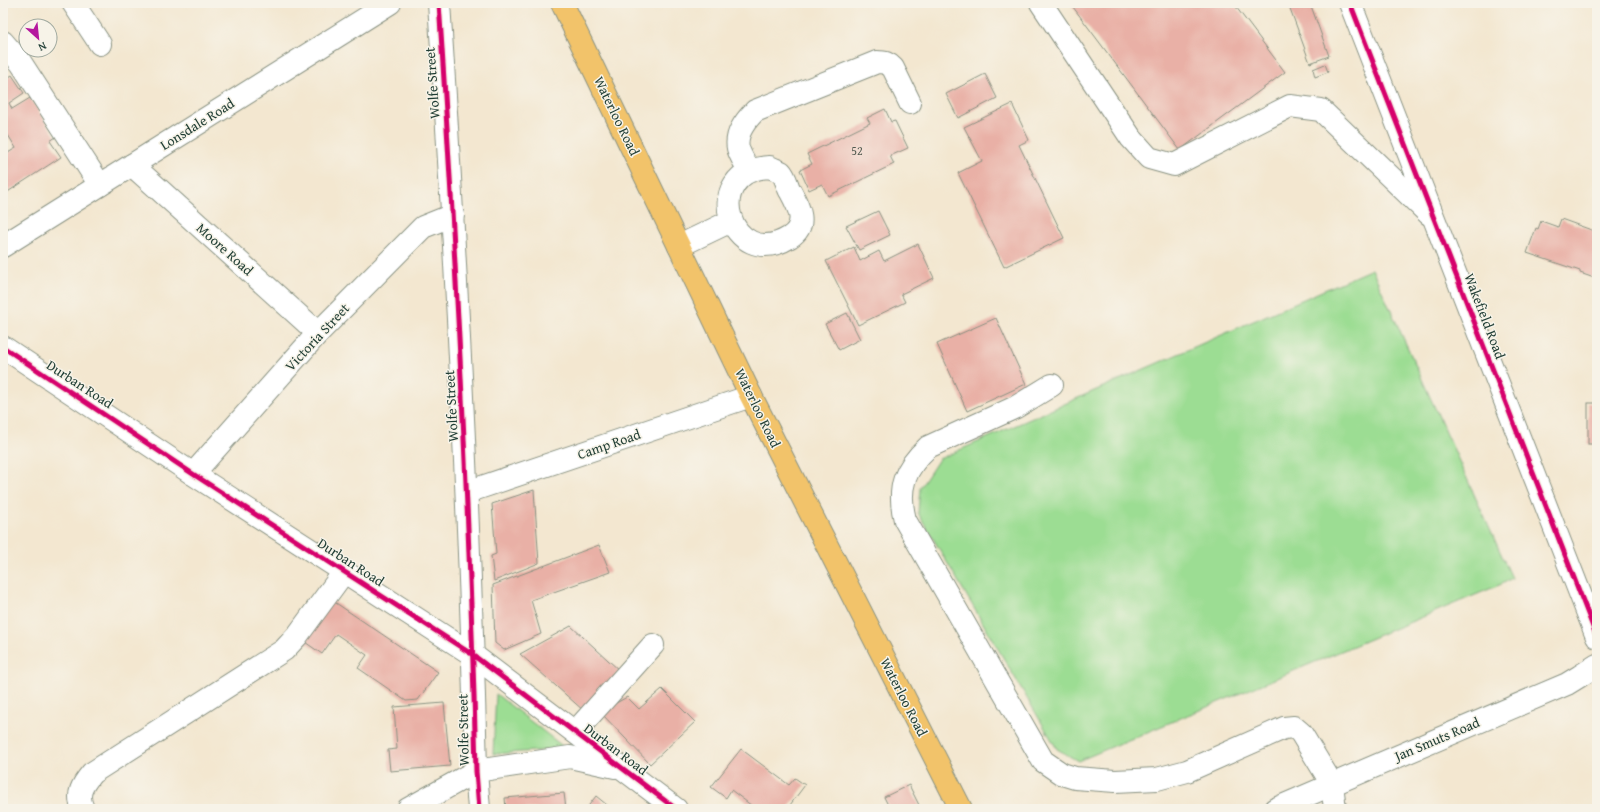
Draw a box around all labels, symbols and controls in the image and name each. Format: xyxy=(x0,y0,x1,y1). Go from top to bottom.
north arrow xyxy=(18,18,58,58)
text: N xyxy=(35,38,49,56)
street label: Wolfe Street xyxy=(420,46,444,120)
street label: Waterloo Road xyxy=(589,73,645,159)
street label: Lonsdale Road xyxy=(156,93,239,155)
house number: 52 xyxy=(851,142,863,159)
street label: Moore Road xyxy=(192,218,258,280)
street label: Wakefield Road xyxy=(1460,270,1511,362)
street label: Victoria Street xyxy=(280,299,354,375)
street label: Durban Road xyxy=(43,355,118,413)
street label: Waterloo Road xyxy=(730,365,786,451)
street label: Wolfe Street xyxy=(439,369,463,442)
street label: Camp Road xyxy=(575,424,644,464)
street label: Durban Road xyxy=(314,533,389,591)
street label: Waterloo Road xyxy=(876,654,933,740)
street label: Wolfe Street xyxy=(452,694,474,766)
street label: Jan Smuts Road xyxy=(1390,712,1483,767)
street label: Durban Road xyxy=(580,718,653,780)

